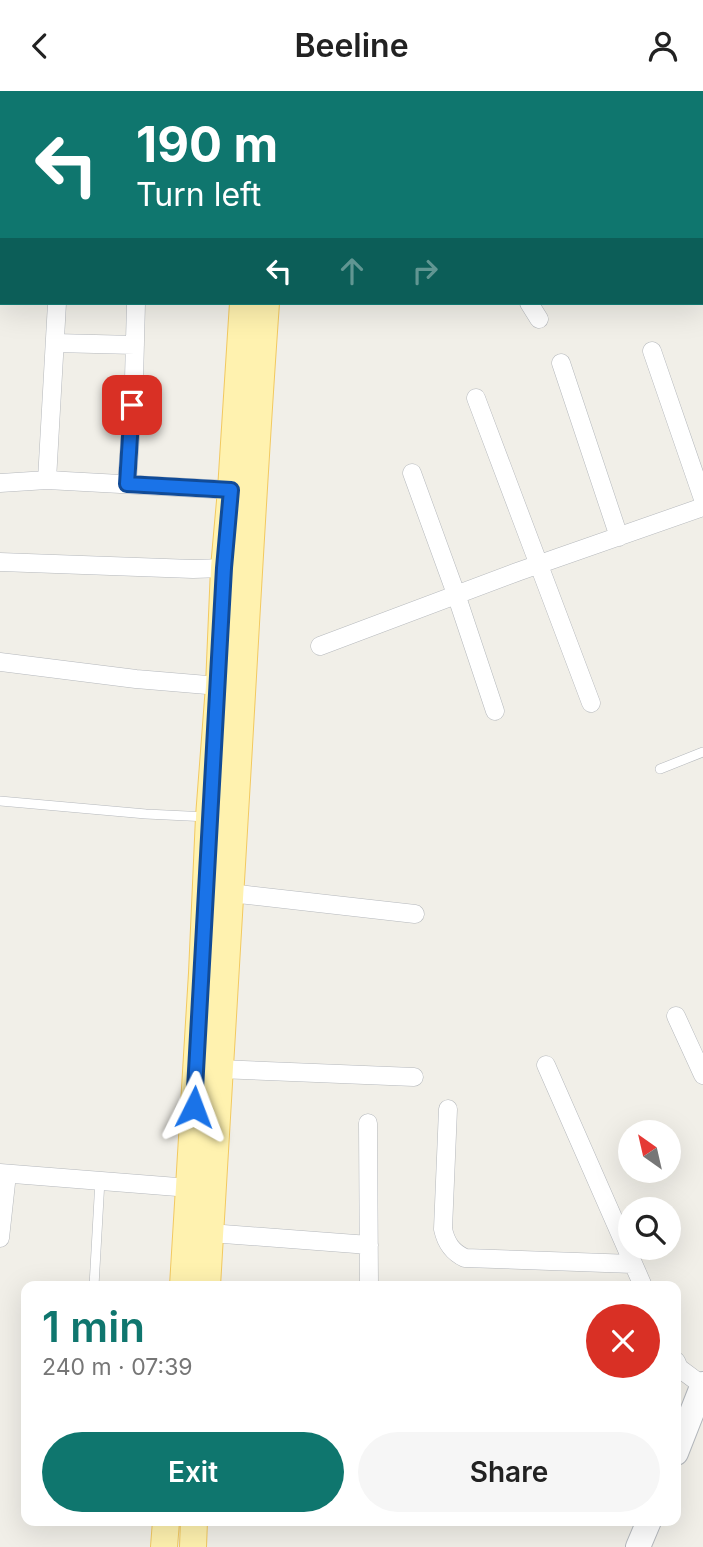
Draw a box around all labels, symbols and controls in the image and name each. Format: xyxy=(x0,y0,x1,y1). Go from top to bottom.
text: Beeline xyxy=(294,26,409,65)
icon: back xyxy=(21,27,59,65)
icon: person xyxy=(644,27,682,65)
text: 190 m xyxy=(136,115,278,174)
icon: left xyxy=(21,119,112,210)
text: Turn left xyxy=(136,175,261,214)
icon: left xyxy=(260,252,298,290)
icon: ahead xyxy=(333,252,371,290)
icon: right xyxy=(406,252,444,290)
pin xyxy=(102,375,162,435)
icon: arrive xyxy=(113,386,151,424)
position arrow xyxy=(157,1070,231,1144)
north arrow xyxy=(618,1120,681,1183)
map controls xyxy=(618,1120,681,1260)
button: search xyxy=(618,1197,681,1260)
text: 1 min xyxy=(42,1301,145,1352)
button: close xyxy=(586,1304,660,1378)
text: 240 m · 07:39 xyxy=(42,1353,193,1381)
button: Exit xyxy=(42,1432,344,1512)
button: Share xyxy=(358,1432,660,1512)

